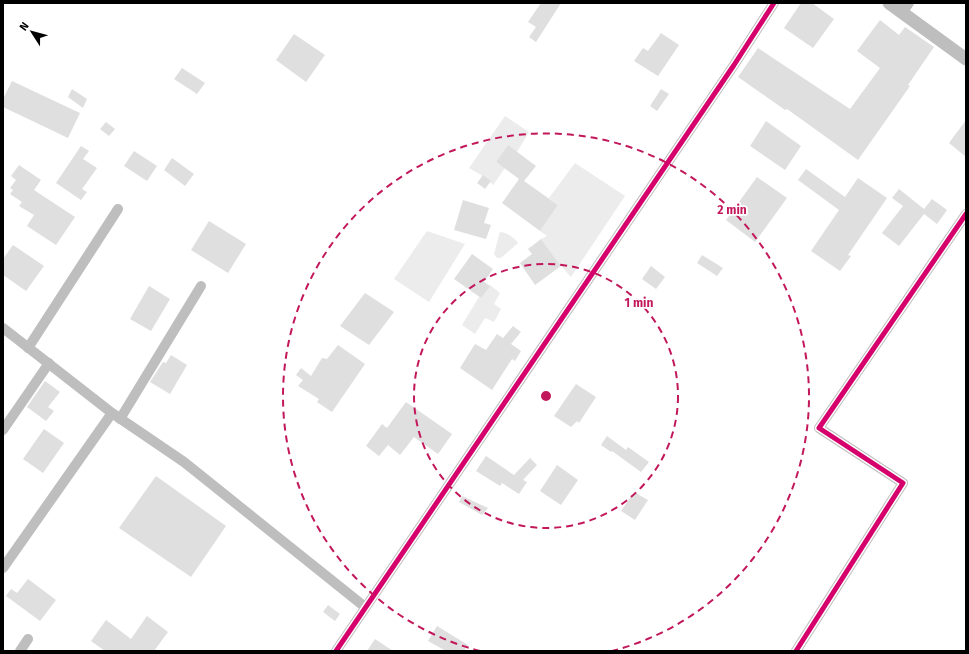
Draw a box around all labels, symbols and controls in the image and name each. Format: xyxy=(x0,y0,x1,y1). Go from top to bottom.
north arrow xyxy=(12,12,52,52)
text: N xyxy=(17,20,32,33)
text: 2 min xyxy=(717,203,747,217)
text: 1 min xyxy=(625,296,653,310)
centre of rings xyxy=(539,389,553,403)

